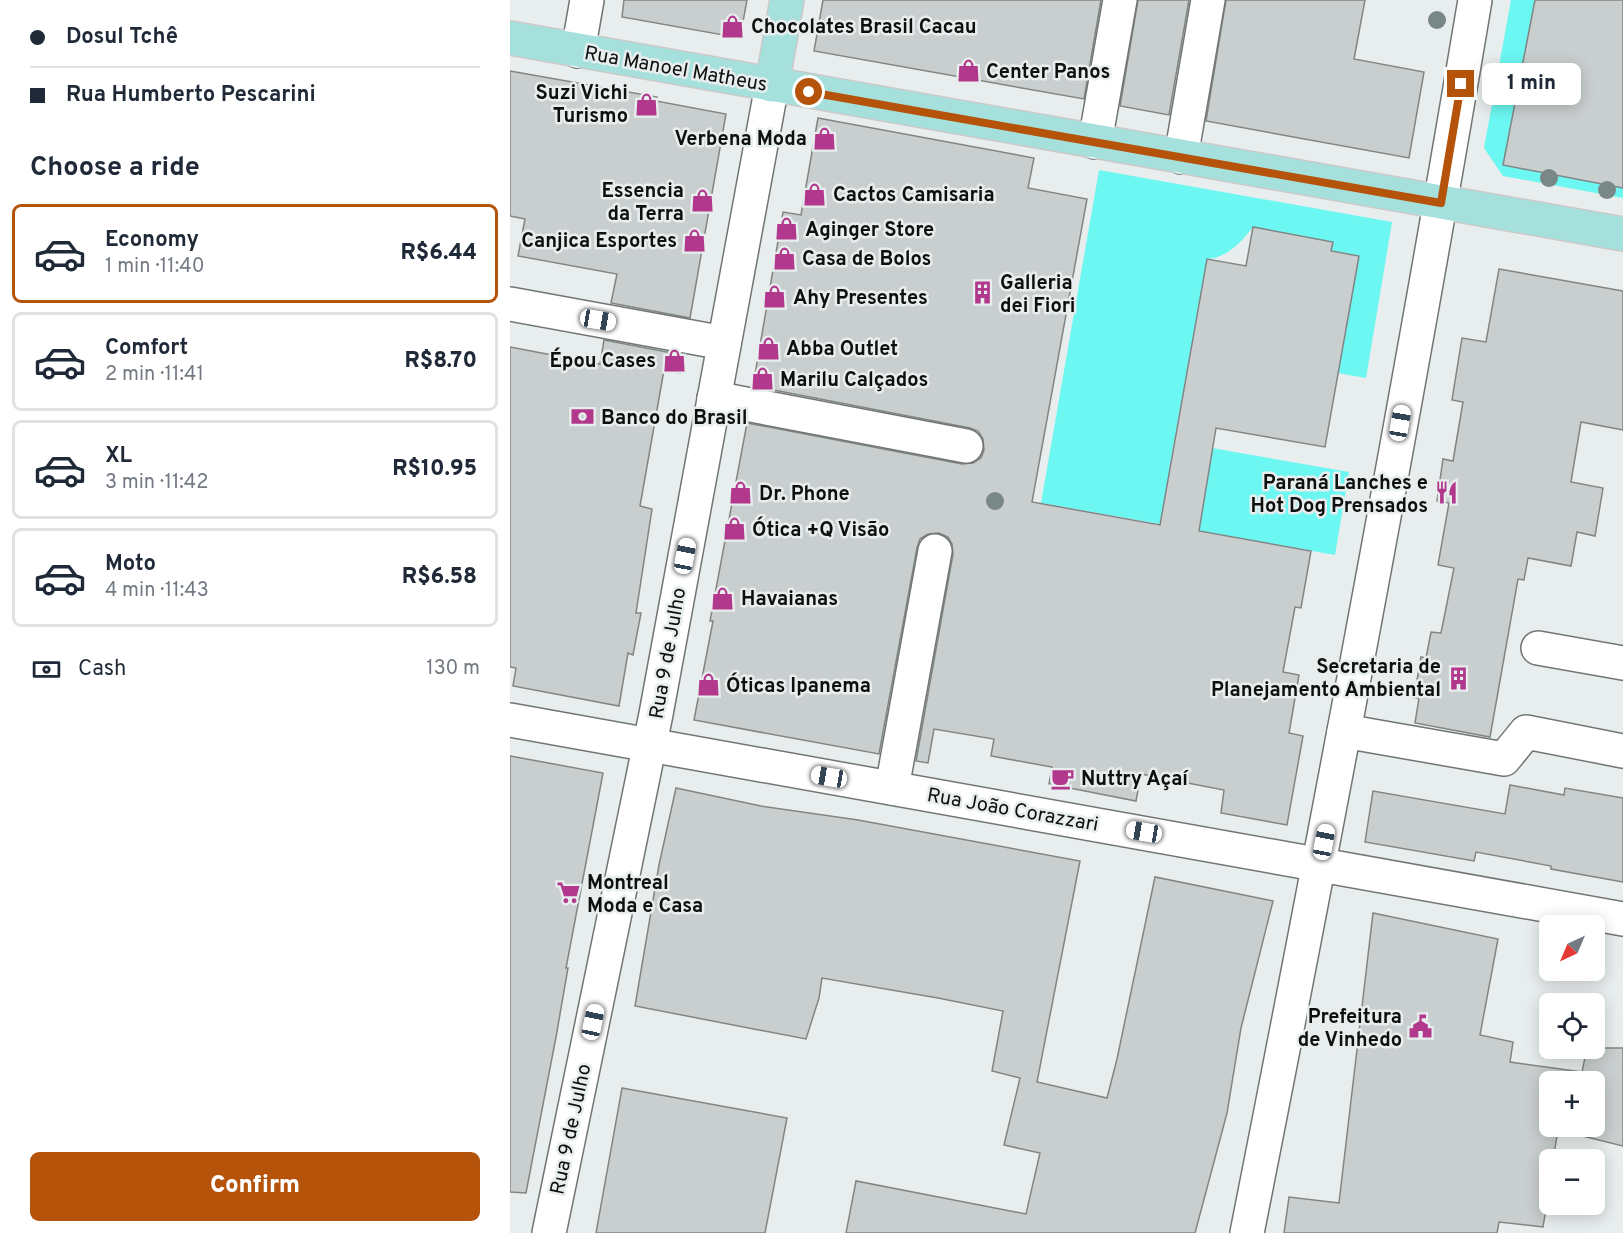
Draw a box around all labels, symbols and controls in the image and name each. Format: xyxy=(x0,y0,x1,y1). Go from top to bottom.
shop icon: Chocolates Brasil Cacau xyxy=(720,13,746,39)
place label: Chocolates Brasil Cacau xyxy=(751,15,977,41)
text: Dosul Tchê xyxy=(66,24,178,51)
street label: Rua Manoel Matheus xyxy=(582,41,769,99)
shop icon: Center Panos xyxy=(955,58,981,84)
place label: Center Panos xyxy=(986,60,1110,86)
callout: 1 min xyxy=(1482,63,1581,105)
route end xyxy=(1447,70,1474,97)
text: 1 min xyxy=(1507,71,1556,97)
route start xyxy=(795,78,822,105)
place label: Suzi Vichi Turismo xyxy=(536,81,628,130)
text: Rua Humberto Pescarini xyxy=(66,82,316,109)
shop icon: Suzi Vichi Turismo xyxy=(633,91,659,117)
shop icon: Verbena Moda xyxy=(812,125,838,151)
place label: Verbena Moda xyxy=(675,127,807,153)
text: Choose a ride xyxy=(30,151,200,185)
place label: Essencia da Terra xyxy=(602,179,684,228)
shop icon: Cactos Camisaria xyxy=(802,181,828,207)
place label: Cactos Camisaria xyxy=(833,183,995,209)
shop icon: Essencia da Terra xyxy=(689,188,715,214)
shop icon: Aginger Store xyxy=(774,216,800,242)
place label: Aginger Store xyxy=(805,218,934,244)
icon: car xyxy=(33,227,87,281)
text: Economy xyxy=(105,227,199,254)
shop icon: Canjica Esportes xyxy=(682,227,708,253)
place label: Canjica Esportes xyxy=(521,229,677,255)
text: R$6.44 xyxy=(401,240,477,267)
shop icon: Casa de Bolos xyxy=(771,245,797,271)
place label: Casa de Bolos xyxy=(802,247,931,273)
text: 1 min · 11:40 xyxy=(105,254,205,280)
place label: Galleria dei Fiori xyxy=(1000,271,1076,320)
building icon: Galleria dei Fiori xyxy=(969,280,995,306)
shop icon: Ahy Presentes xyxy=(762,284,788,310)
place label: Ahy Presentes xyxy=(793,286,928,312)
car xyxy=(579,308,617,332)
icon: car xyxy=(33,335,87,389)
text: Comfort xyxy=(105,335,188,362)
shop icon: Abba Outlet xyxy=(755,335,781,361)
place label: Abba Outlet xyxy=(786,337,898,363)
place label: Épou Cases xyxy=(549,347,656,375)
shop icon: Épou Cases xyxy=(661,347,687,373)
text: R$8.70 xyxy=(404,348,477,375)
text: 2 min · 11:41 xyxy=(105,362,204,388)
shop icon: Marilu Calçados xyxy=(749,366,775,392)
place label: Marilu Calçados xyxy=(780,368,928,394)
bank icon: Banco do Brasil xyxy=(570,404,596,430)
car xyxy=(1388,404,1412,442)
place label: Banco do Brasil xyxy=(601,406,748,432)
icon: car xyxy=(33,443,87,497)
text: XL xyxy=(105,443,132,470)
text: R$10.95 xyxy=(392,456,477,483)
text: 3 min · 11:42 xyxy=(105,470,209,496)
place label: Paraná Lanches e Hot Dog Prensados xyxy=(1251,471,1428,520)
shop icon: Dr. Phone xyxy=(728,480,754,506)
restaurant icon: Paraná Lanches e Hot Dog Prensados xyxy=(1433,480,1459,506)
place label: Dr. Phone xyxy=(759,482,850,508)
shop icon: Ótica +Q Visão xyxy=(721,516,747,542)
place label: Ótica +Q Visão xyxy=(752,516,889,544)
car xyxy=(673,537,697,575)
icon: car xyxy=(33,551,87,605)
text: Moto xyxy=(105,551,156,578)
text: R$6.58 xyxy=(402,564,477,591)
text: 4 min · 11:43 xyxy=(105,578,209,604)
shop icon: Havaianas xyxy=(710,585,736,611)
street label: Rua 9 de Julho xyxy=(645,586,693,721)
place label: Havaianas xyxy=(741,587,838,613)
icon: cash xyxy=(30,653,63,686)
place label: Secretaria de Planejamento Ambiental xyxy=(1211,655,1441,704)
text: Cash xyxy=(78,656,127,683)
text: 130 m xyxy=(426,656,480,682)
building icon: Secretaria de Planejamento Ambiental xyxy=(1446,665,1472,691)
shop icon: Óticas Ipanema xyxy=(695,672,721,698)
place label: Óticas Ipanema xyxy=(726,672,871,700)
car xyxy=(810,765,848,789)
cafe icon: Nuttry Açaí xyxy=(1050,765,1076,791)
place label: Nuttry Açaí xyxy=(1081,767,1189,793)
street label: Rua João Corazzari xyxy=(925,783,1101,839)
car xyxy=(1125,820,1163,844)
car xyxy=(1312,823,1336,861)
place label: Montreal Moda e Casa xyxy=(587,871,703,920)
supermarket icon: Montreal Moda e Casa xyxy=(556,880,582,906)
north arrow xyxy=(1539,915,1605,981)
map controls xyxy=(1539,915,1605,1215)
button: locate xyxy=(1539,993,1605,1059)
car xyxy=(580,1003,606,1041)
place label: Prefeitura de Vinhedo xyxy=(1298,1005,1402,1054)
public building icon: Prefeitura de Vinhedo xyxy=(1407,1014,1433,1040)
street label: Rua 9 de Julho xyxy=(545,1062,599,1197)
button: + xyxy=(1539,1071,1605,1137)
button: − xyxy=(1539,1149,1605,1215)
button: Confirm xyxy=(30,1152,480,1221)

